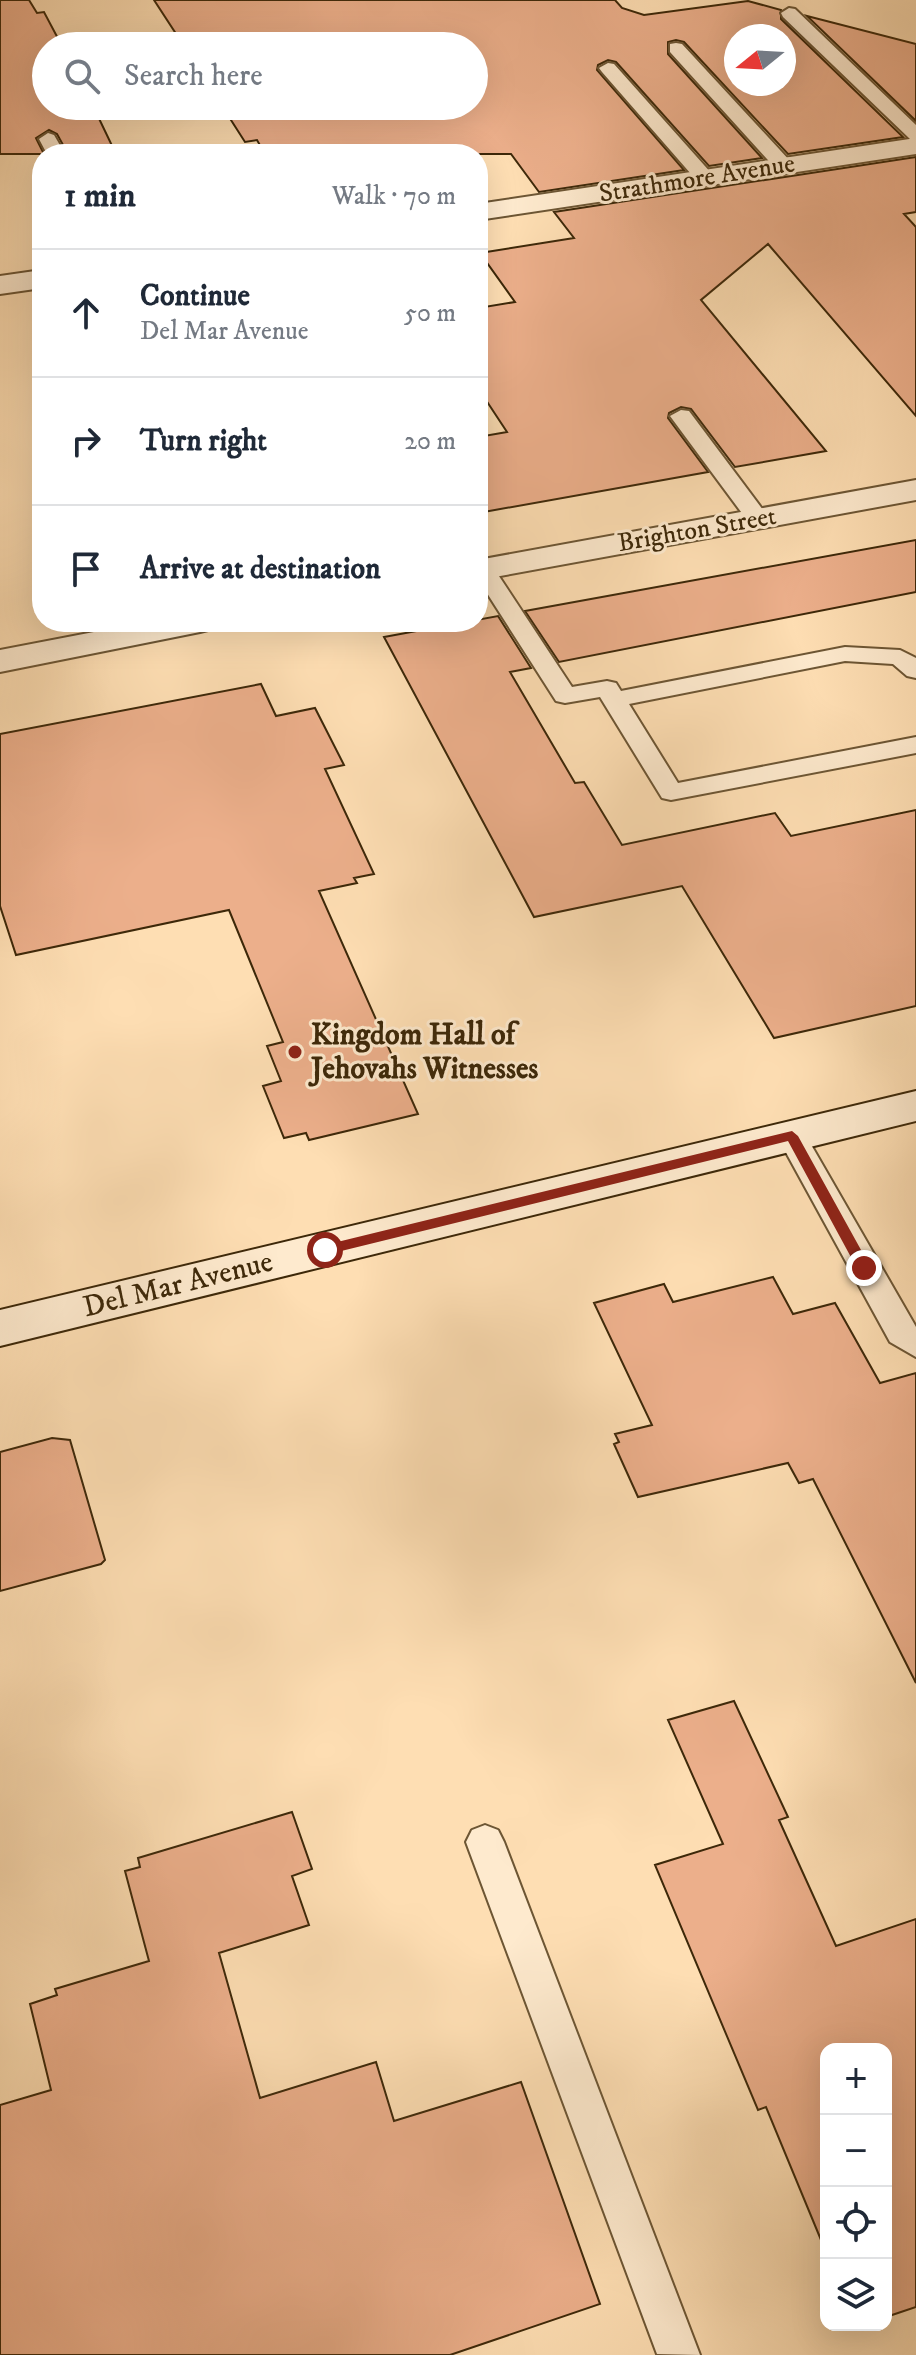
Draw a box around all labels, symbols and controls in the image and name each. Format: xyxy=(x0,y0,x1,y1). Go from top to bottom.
north arrow xyxy=(724,24,796,96)
search box xyxy=(32,32,488,120)
icon: search xyxy=(60,54,104,98)
text: Search here xyxy=(124,58,263,95)
street label: Strathmore Avenue xyxy=(597,147,797,211)
text: 1 min xyxy=(64,175,136,217)
text: Walk · 70 m xyxy=(332,180,456,213)
text: Continue xyxy=(140,278,250,315)
icon: ahead xyxy=(64,291,108,335)
text: 50 m xyxy=(404,297,456,330)
text: Del Mar Avenue xyxy=(140,315,309,348)
icon: right xyxy=(64,419,108,463)
text: Turn right xyxy=(140,423,267,460)
text: 20 m xyxy=(404,425,456,458)
street label: Brighton Street xyxy=(615,500,779,560)
icon: arrive xyxy=(64,547,108,591)
text: Arrive at destination xyxy=(140,551,381,588)
place label: Kingdom Hall of Jehovahs Witnesses xyxy=(308,1017,538,1088)
marker: Kingdom Hall of Jehovahs Witnesses xyxy=(286,1043,304,1061)
route start xyxy=(307,1232,343,1268)
street label: Del Mar Avenue xyxy=(79,1244,277,1326)
route end xyxy=(846,1250,882,1286)
map controls xyxy=(820,2043,892,2331)
button: + xyxy=(820,2043,892,2115)
button: − xyxy=(820,2115,892,2187)
button: locate xyxy=(820,2187,892,2259)
button: layers xyxy=(820,2259,892,2331)

